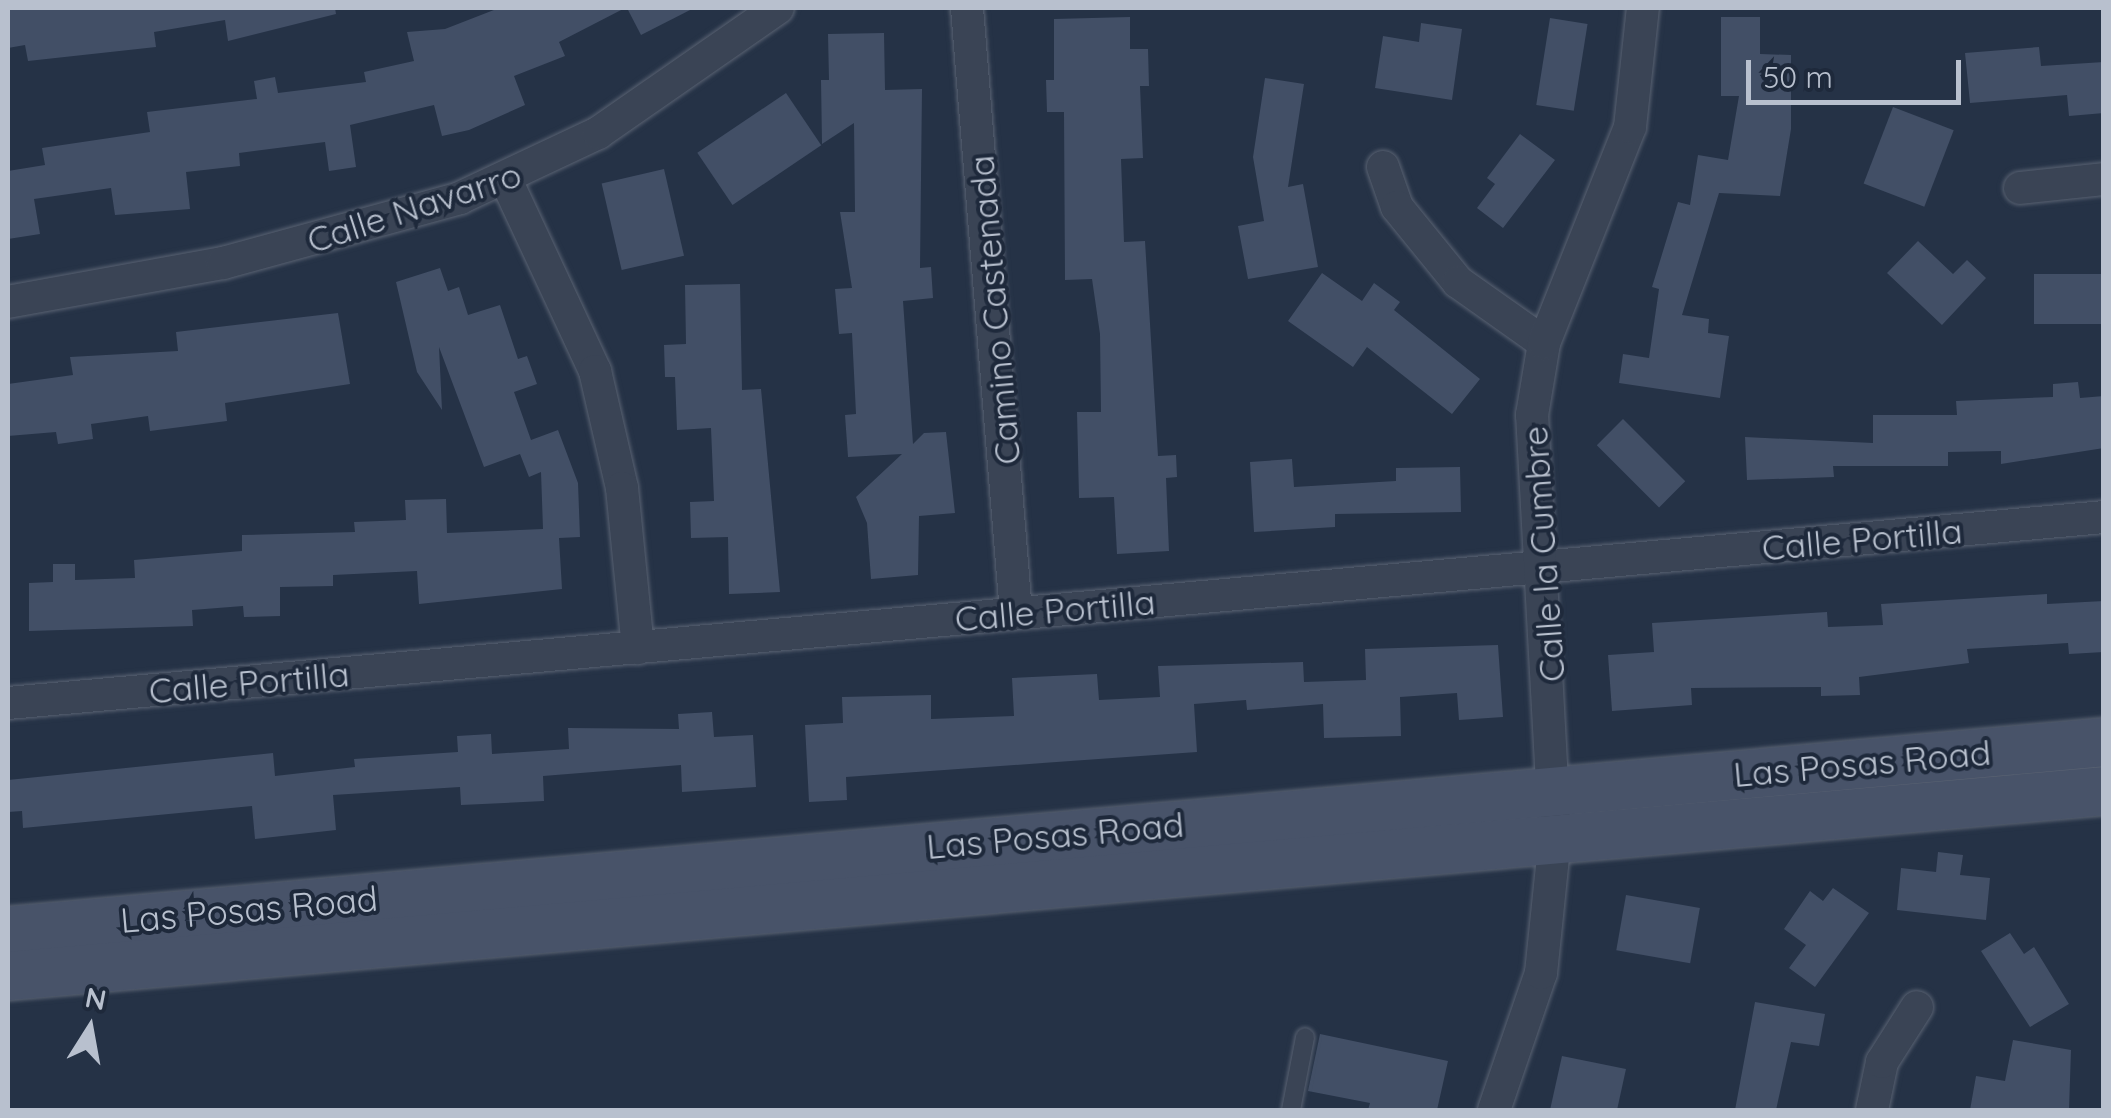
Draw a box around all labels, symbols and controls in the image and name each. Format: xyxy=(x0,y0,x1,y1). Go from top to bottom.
scale bar xyxy=(1751,40,1966,102)
text: 50 m xyxy=(1763,58,1833,96)
street label: Calle Navarro xyxy=(302,153,526,261)
street label: Camino Castenada xyxy=(960,154,1028,466)
street label: Calle la Cumbre xyxy=(1513,425,1573,683)
street label: Calle Portilla xyxy=(1760,509,1964,569)
street label: Calle Portilla xyxy=(953,580,1157,640)
street label: Calle Portilla xyxy=(147,652,351,712)
street label: Las Posas Road xyxy=(1732,731,1992,795)
street label: Las Posas Road xyxy=(925,803,1185,867)
street label: Las Posas Road xyxy=(119,877,379,941)
north arrow xyxy=(40,978,140,1078)
text: N xyxy=(82,979,109,1017)

